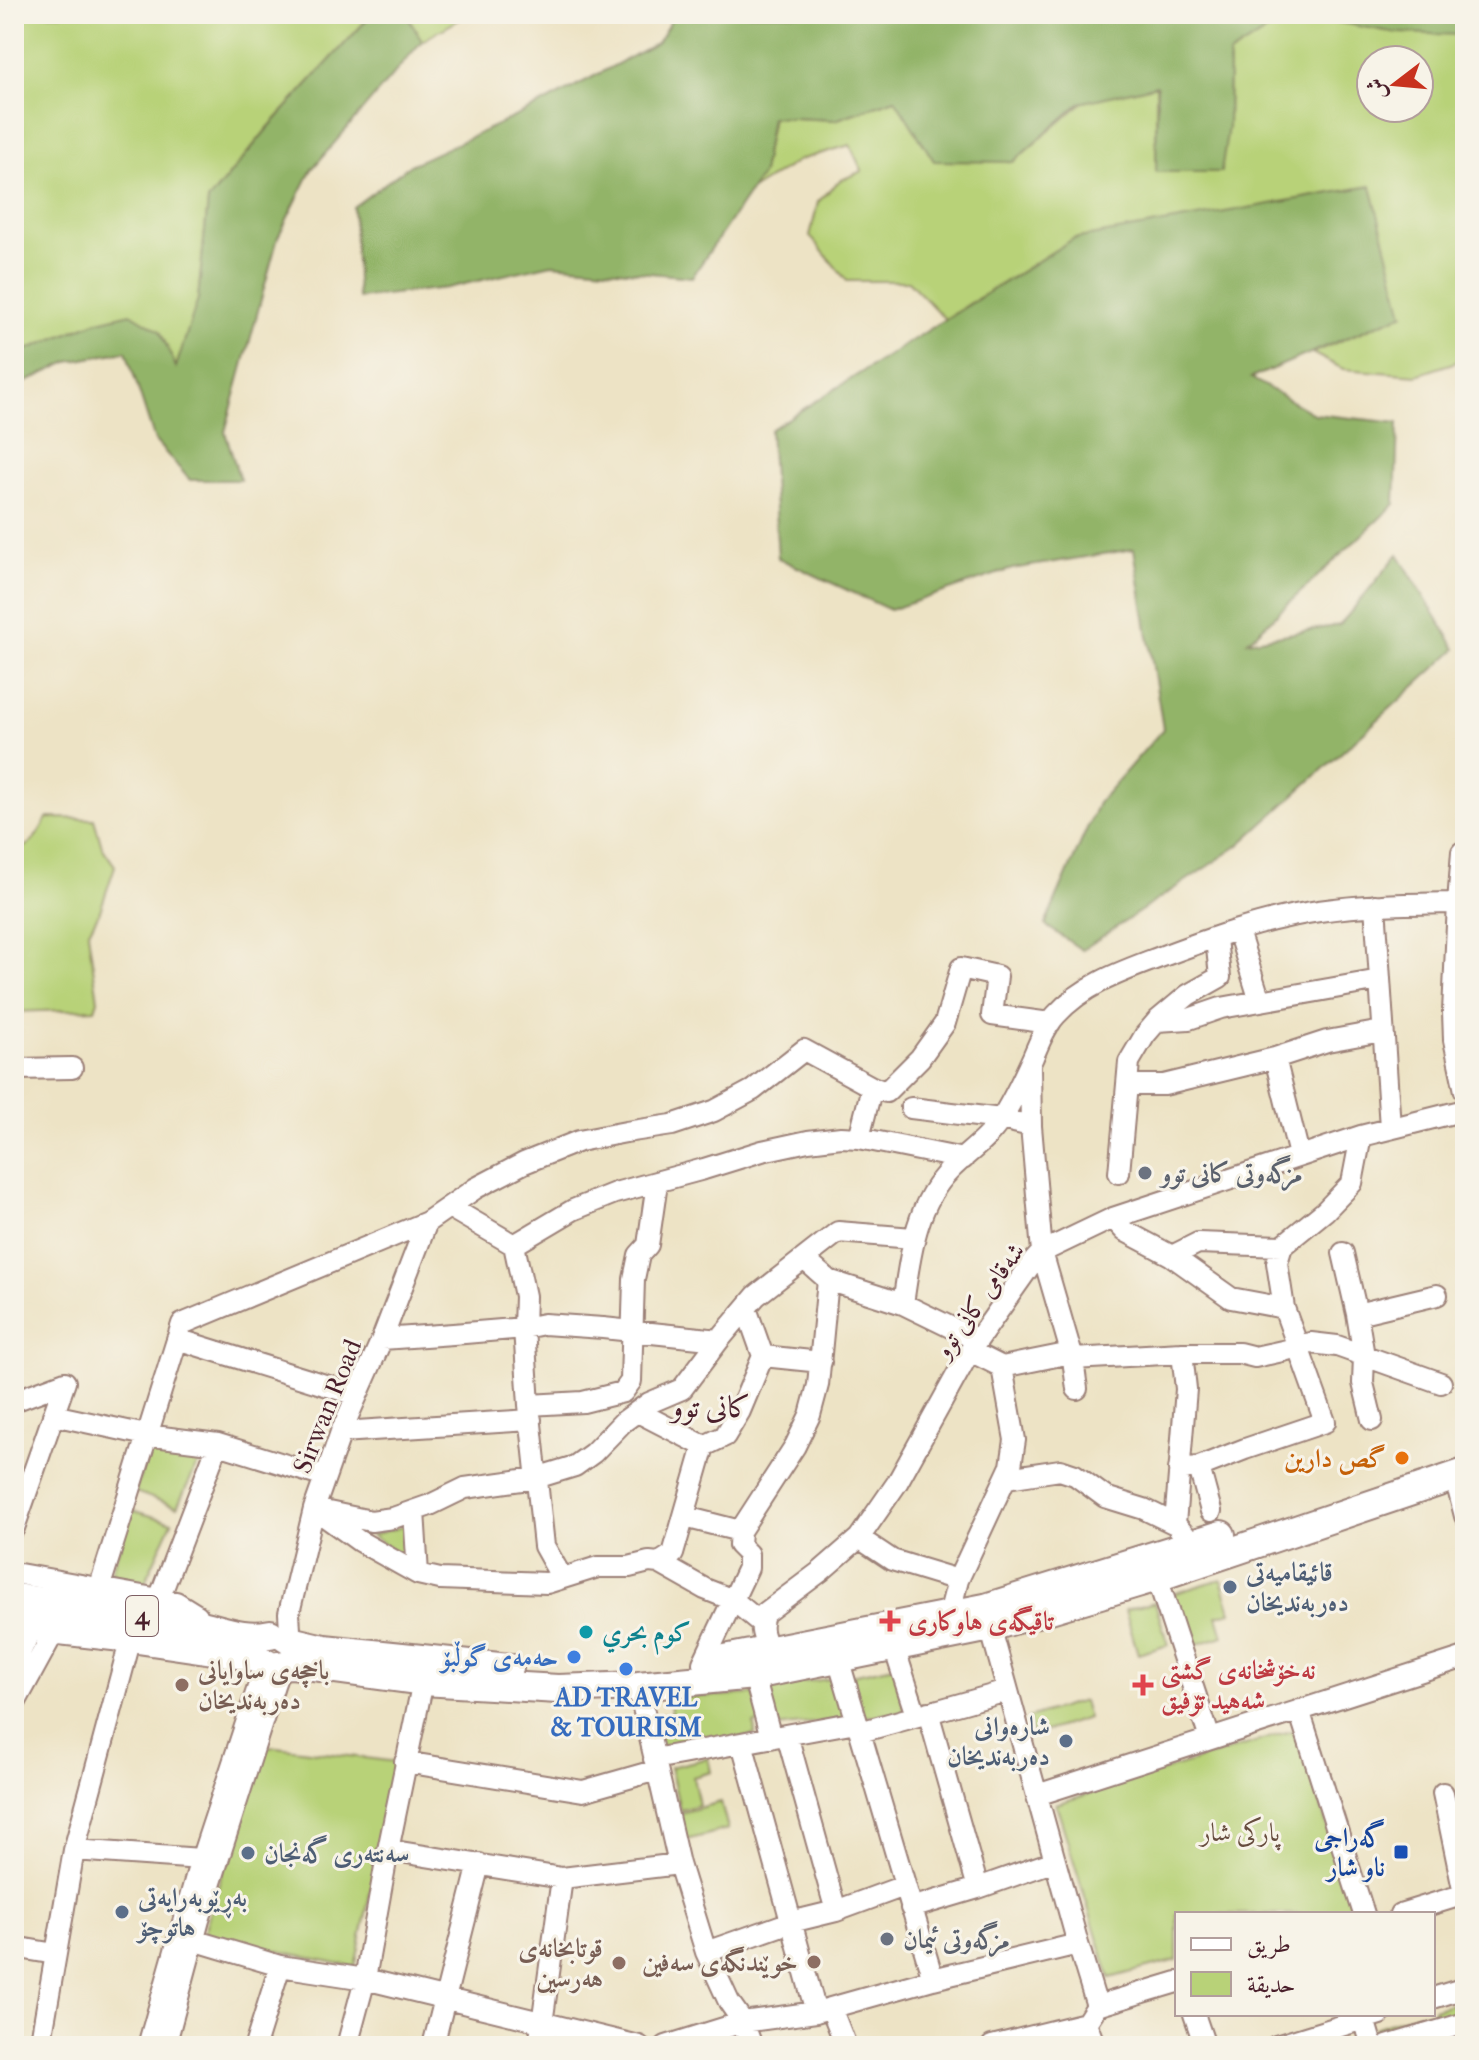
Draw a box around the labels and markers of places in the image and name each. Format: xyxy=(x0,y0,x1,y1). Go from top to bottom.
place label: مزگەوتی کانی توو xyxy=(1158,1154,1303,1192)
marker: مزگەوتی کانی توو xyxy=(1136,1164,1154,1182)
place label: گص دارین xyxy=(1284,1443,1386,1475)
marker: گص دارین xyxy=(1393,1449,1411,1467)
place label: قائیقامیەتی دەربەندیخان xyxy=(1245,1557,1349,1618)
marker: قائیقامیەتی دەربەندیخان xyxy=(1221,1578,1239,1596)
place label: تاقیگەی هاوکاری xyxy=(908,1605,1055,1637)
marker: تاقیگەی هاوکاری xyxy=(879,1610,901,1632)
place label: کوم بحري xyxy=(602,1617,691,1655)
marker: کوم بحري xyxy=(577,1623,595,1641)
place label: حەمەی گوڵبۆ xyxy=(438,1641,558,1674)
marker: حەمەی گوڵبۆ xyxy=(565,1648,583,1666)
place label: باخچەی ساوایانی دەربەندیخان xyxy=(197,1655,329,1716)
place label: نەخۆشخانەی گشتی شەهید تۆفیق xyxy=(1161,1655,1316,1717)
marker: AD TRAVEL & TOURISM xyxy=(617,1660,635,1678)
marker: نەخۆشخانەی گشتی شەهید تۆفیق xyxy=(1132,1674,1154,1696)
marker: باخچەی ساوایانی دەربەندیخان xyxy=(173,1676,191,1694)
place label: AD TRAVEL & TOURISM xyxy=(550,1682,702,1743)
place label: شارەوانی دەربەندیخان xyxy=(947,1711,1050,1772)
marker: شارەوانی دەربەندیخان xyxy=(1057,1732,1075,1750)
place label: گەراجی ناو شار xyxy=(1313,1818,1385,1883)
place label: سەنتەری گەنجان xyxy=(264,1834,410,1869)
marker: گەراجی ناو شار xyxy=(1392,1843,1410,1861)
marker: سەنتەری گەنجان xyxy=(239,1844,257,1862)
place label: بەڕێوبەرایەتی هاتوچۆ xyxy=(135,1882,247,1945)
marker: بەڕێوبەرایەتی هاتوچۆ xyxy=(113,1903,131,1921)
place label: مزگەوتی ئیمان xyxy=(903,1920,1010,1958)
marker: مزگەوتی ئیمان xyxy=(878,1930,896,1948)
place label: قوتابخانەی هەرسین xyxy=(518,1933,603,1994)
place label: خوێندنگەی سەفین xyxy=(642,1946,798,1979)
marker: خوێندنگەی سەفین xyxy=(805,1953,823,1971)
marker: قوتابخانەی هەرسین xyxy=(610,1954,628,1972)

